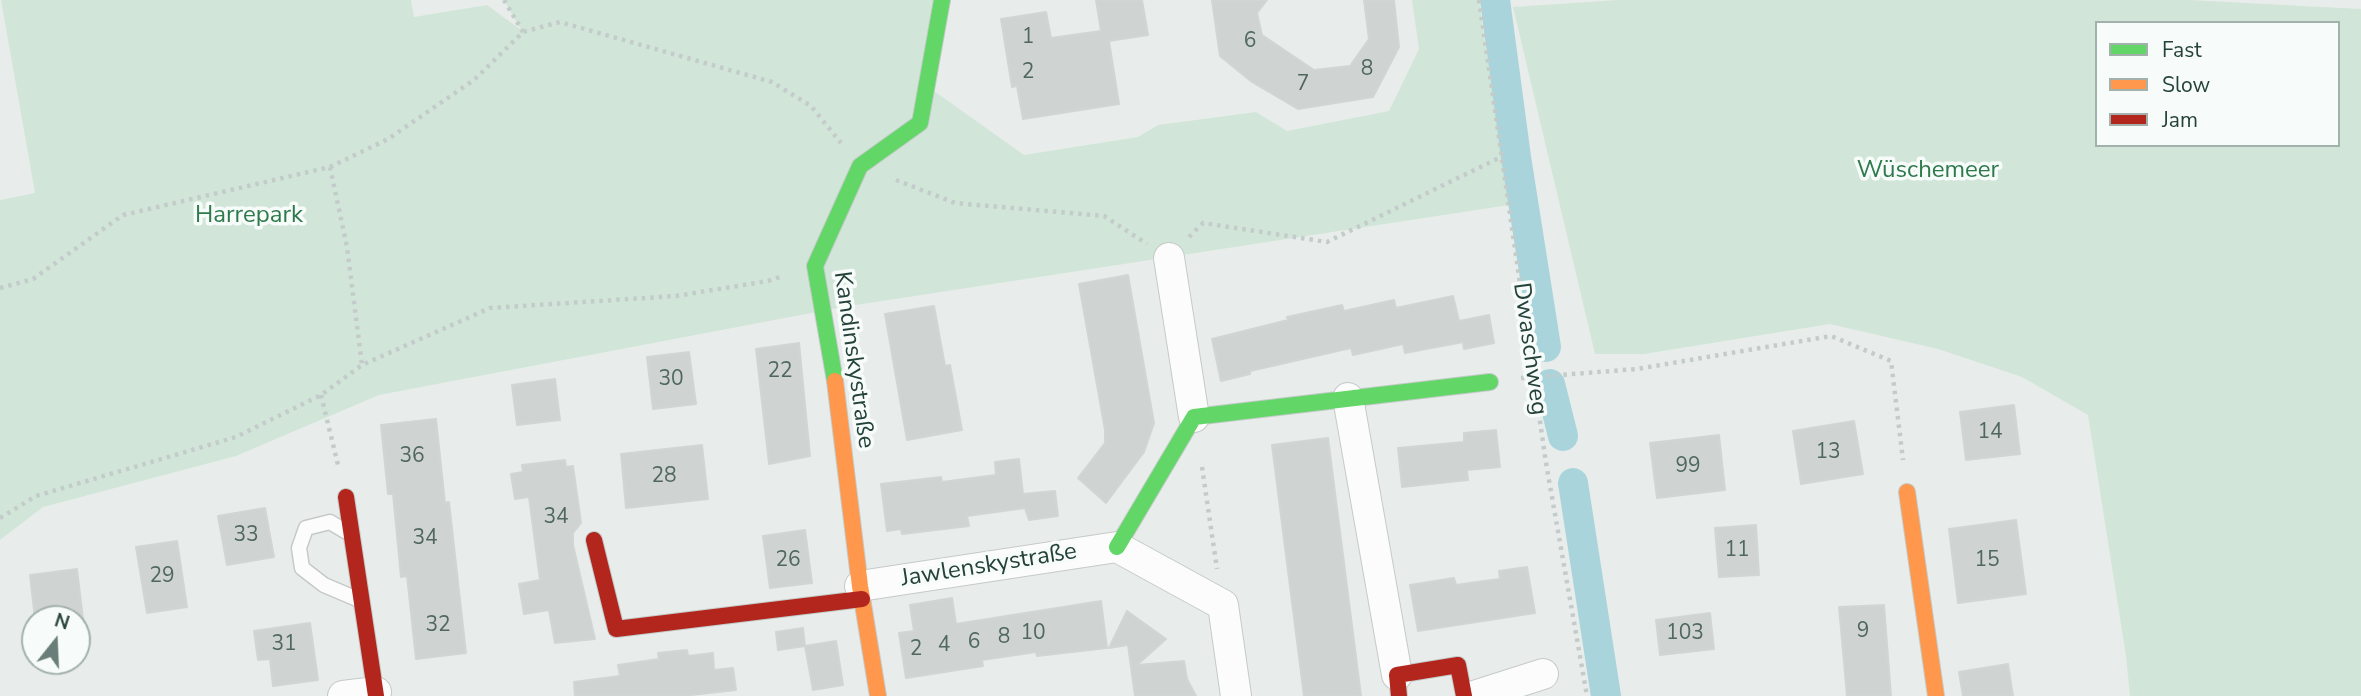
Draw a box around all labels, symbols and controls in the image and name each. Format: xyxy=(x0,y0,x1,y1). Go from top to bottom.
legend xyxy=(2095,21,2340,147)
house number: 1 xyxy=(1022,25,1034,51)
house number: 6 xyxy=(1244,29,1256,55)
text: Fast xyxy=(2162,36,2202,64)
house number: 8 xyxy=(1361,57,1373,83)
house number: 2 xyxy=(1022,60,1034,86)
text: Slow xyxy=(2162,71,2210,99)
house number: 7 xyxy=(1297,72,1309,98)
text: Jam xyxy=(2162,106,2198,134)
park label: Wüschemeer xyxy=(1857,157,1999,185)
park label: Harrepark xyxy=(195,202,303,230)
street label: Kandinskystraße xyxy=(826,270,880,450)
street label: Dwaschweg xyxy=(1505,281,1553,417)
house number: 22 xyxy=(767,359,793,385)
house number: 30 xyxy=(658,367,684,393)
house number: 14 xyxy=(1977,420,2003,446)
house number: 13 xyxy=(1815,440,1841,466)
house number: 36 xyxy=(399,444,425,470)
house number: 99 xyxy=(1675,454,1701,480)
house number: 28 xyxy=(651,464,677,490)
house number: 34 xyxy=(543,505,569,531)
house number: 33 xyxy=(233,523,259,549)
house number: 34 xyxy=(412,526,438,552)
street label: Jawlenskystraße xyxy=(899,538,1079,594)
house number: 11 xyxy=(1724,538,1750,564)
house number: 26 xyxy=(775,548,801,574)
house number: 15 xyxy=(1974,548,2000,574)
house number: 29 xyxy=(149,564,175,590)
north arrow xyxy=(21,605,91,675)
text: N xyxy=(51,607,73,636)
house number: 32 xyxy=(425,613,451,639)
house number: 9 xyxy=(1857,619,1869,645)
house number: 10 xyxy=(1020,621,1046,647)
house number: 103 xyxy=(1666,621,1704,647)
house number: 8 xyxy=(998,625,1010,651)
house number: 6 xyxy=(968,630,980,656)
house number: 31 xyxy=(271,632,297,658)
house number: 4 xyxy=(938,633,950,659)
house number: 2 xyxy=(910,637,922,663)

